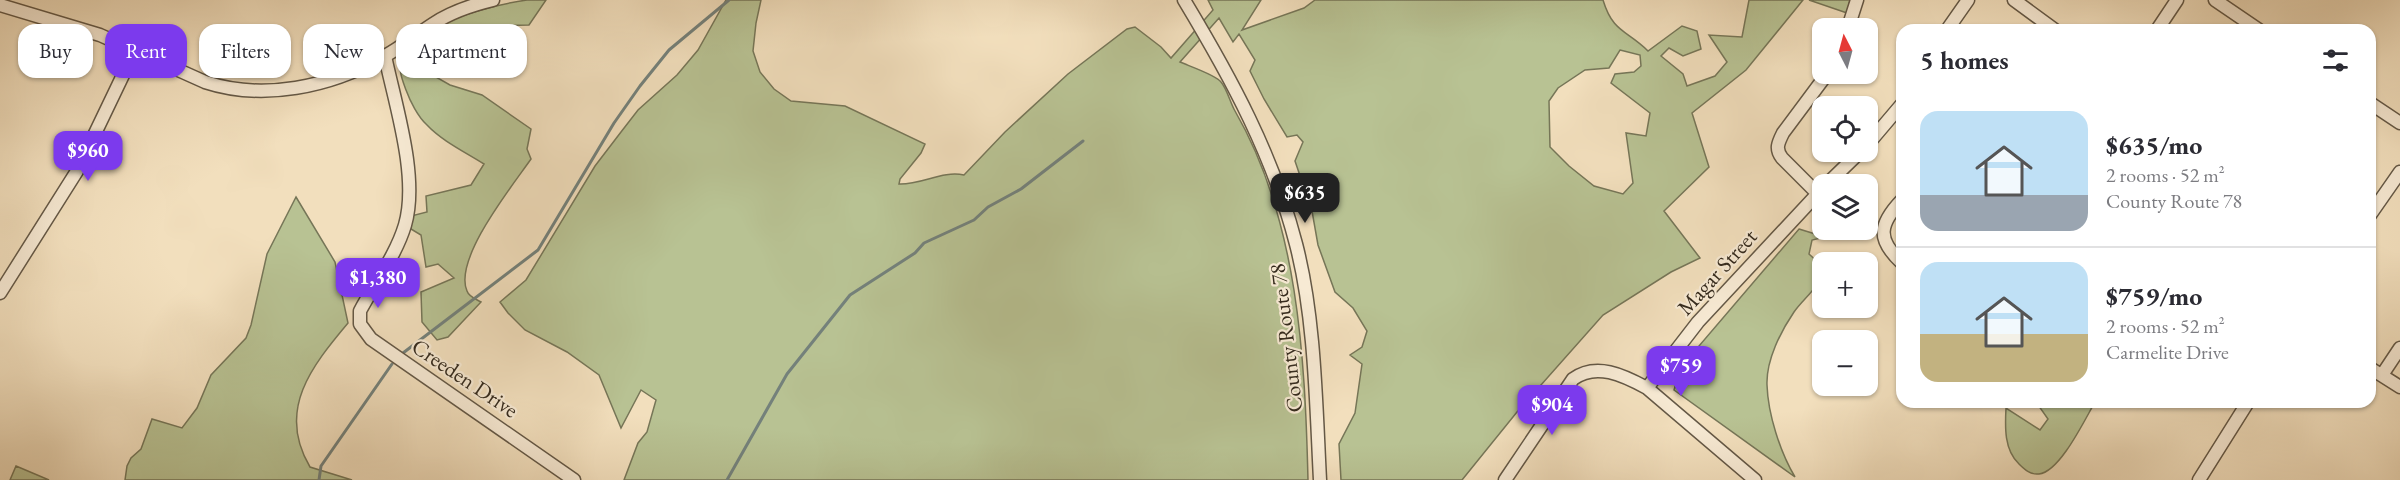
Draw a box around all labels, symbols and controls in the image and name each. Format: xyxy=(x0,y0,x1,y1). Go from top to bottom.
north arrow xyxy=(1812,18,1878,84)
map controls xyxy=(1812,18,1878,396)
chip: Buy xyxy=(18,24,93,78)
chip: Rent xyxy=(105,24,187,78)
chip: Filters xyxy=(199,24,291,78)
chip: New xyxy=(303,24,384,78)
chip: Apartment xyxy=(396,24,527,78)
text: 5 homes xyxy=(1920,43,2009,77)
icon: filters xyxy=(2319,44,2352,77)
button: locate xyxy=(1812,96,1878,162)
text: $635/mo xyxy=(2106,128,2202,162)
pin: $960 xyxy=(52,131,124,182)
icon: home xyxy=(1968,135,2040,207)
text: $960 xyxy=(68,137,108,163)
text: 2 rooms · 52 m² xyxy=(2106,162,2225,188)
pin: $635 xyxy=(1269,173,1341,224)
button: layers xyxy=(1812,174,1878,240)
text: $635 xyxy=(1285,179,1325,205)
text: County Route 78 xyxy=(2106,188,2242,214)
street label: Magar Street xyxy=(1671,223,1763,321)
button: + xyxy=(1812,252,1878,318)
pin: $1,380 xyxy=(329,258,427,309)
street label: County Route 78 xyxy=(1262,262,1310,414)
text: $1,380 xyxy=(350,264,406,290)
text: $759/mo xyxy=(2106,279,2202,313)
icon: home xyxy=(1968,286,2040,358)
text: 2 rooms · 52 m² xyxy=(2106,313,2225,339)
button: − xyxy=(1812,330,1878,396)
street label: Creeden Drive xyxy=(406,332,524,424)
text: Carmelite Drive xyxy=(2106,339,2229,365)
pin: $759 xyxy=(1645,346,1717,397)
text: $759 xyxy=(1661,352,1701,378)
pin: $904 xyxy=(1516,385,1588,436)
text: $904 xyxy=(1532,391,1572,417)

